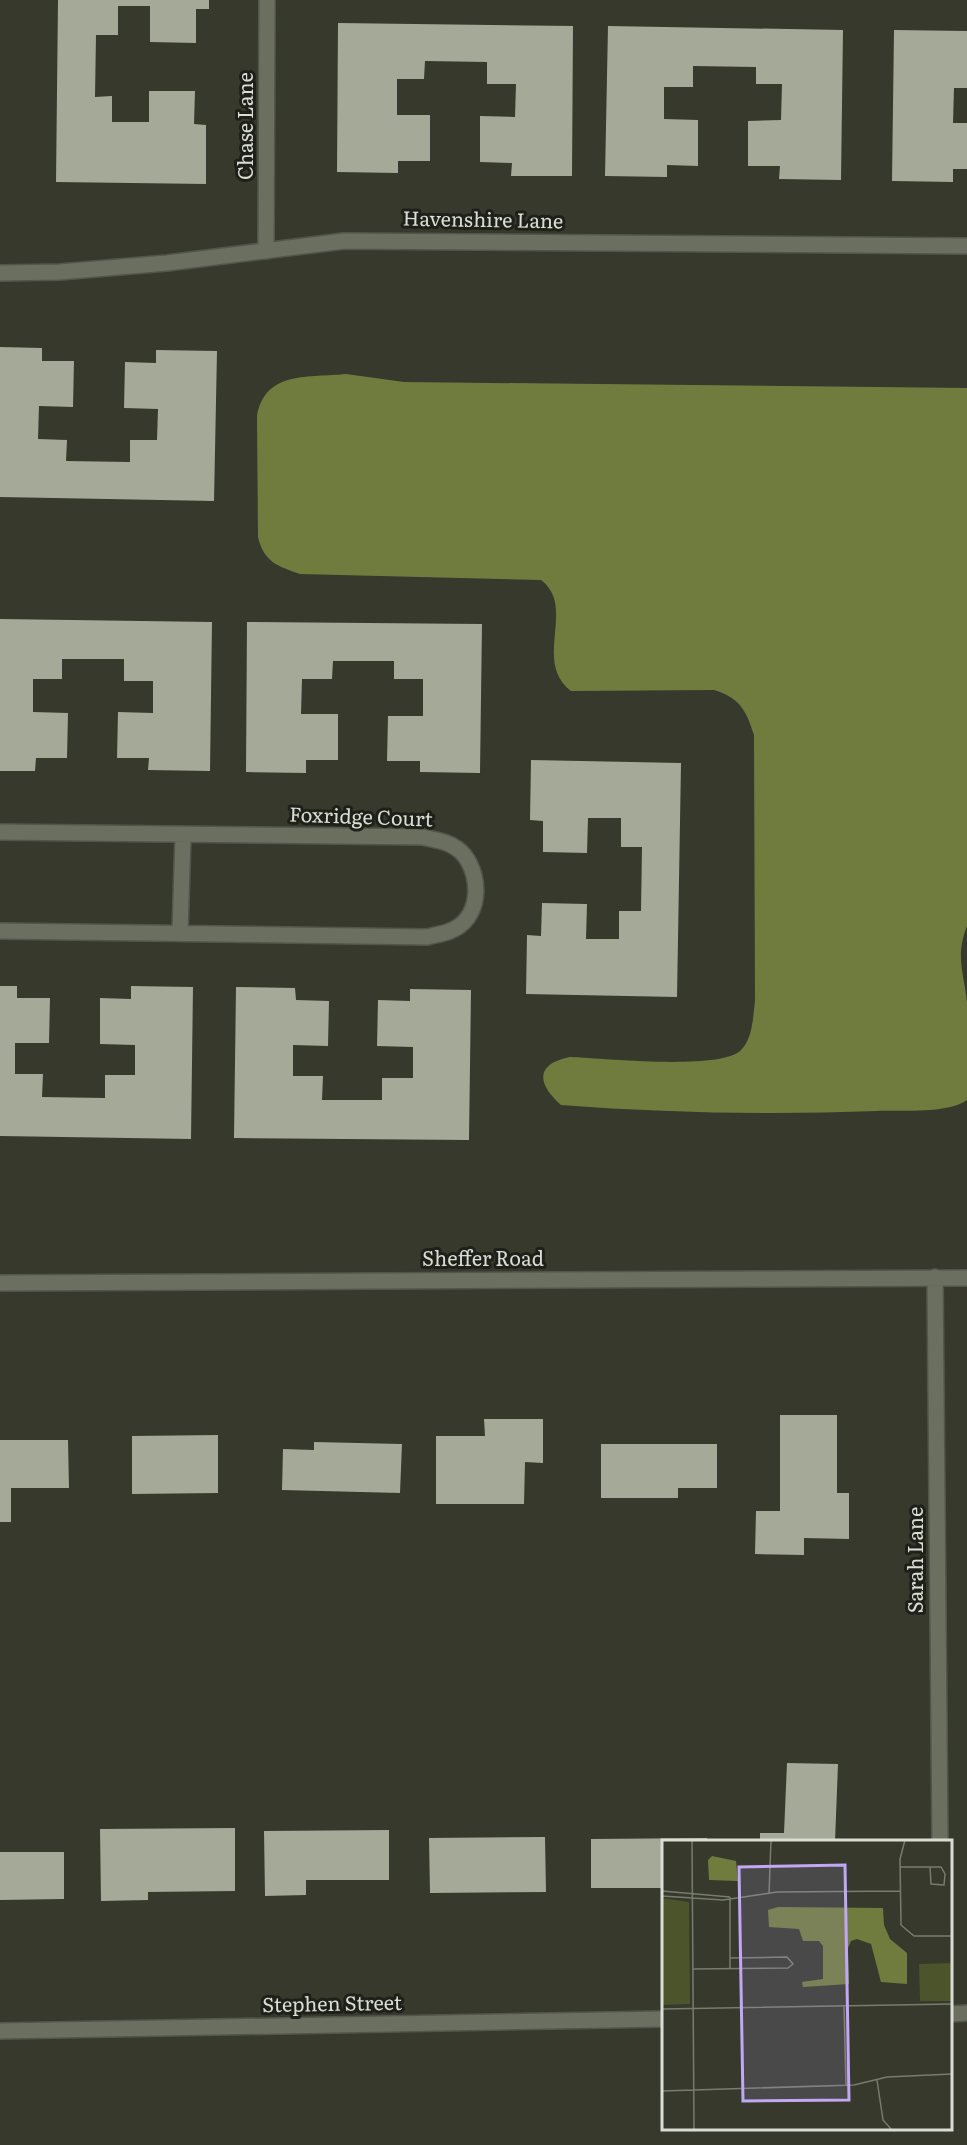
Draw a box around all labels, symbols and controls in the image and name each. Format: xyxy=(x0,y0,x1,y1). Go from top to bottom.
street label: Chase Lane xyxy=(229,72,259,180)
street label: Havenshire Lane xyxy=(402,202,564,234)
street label: Foxridge Court xyxy=(289,798,433,832)
street label: Sheffer Road xyxy=(422,1242,544,1272)
street label: Sarah Lane xyxy=(899,1507,929,1613)
inset map xyxy=(662,1840,952,2130)
street label: Stephen Street xyxy=(262,1986,402,2018)

